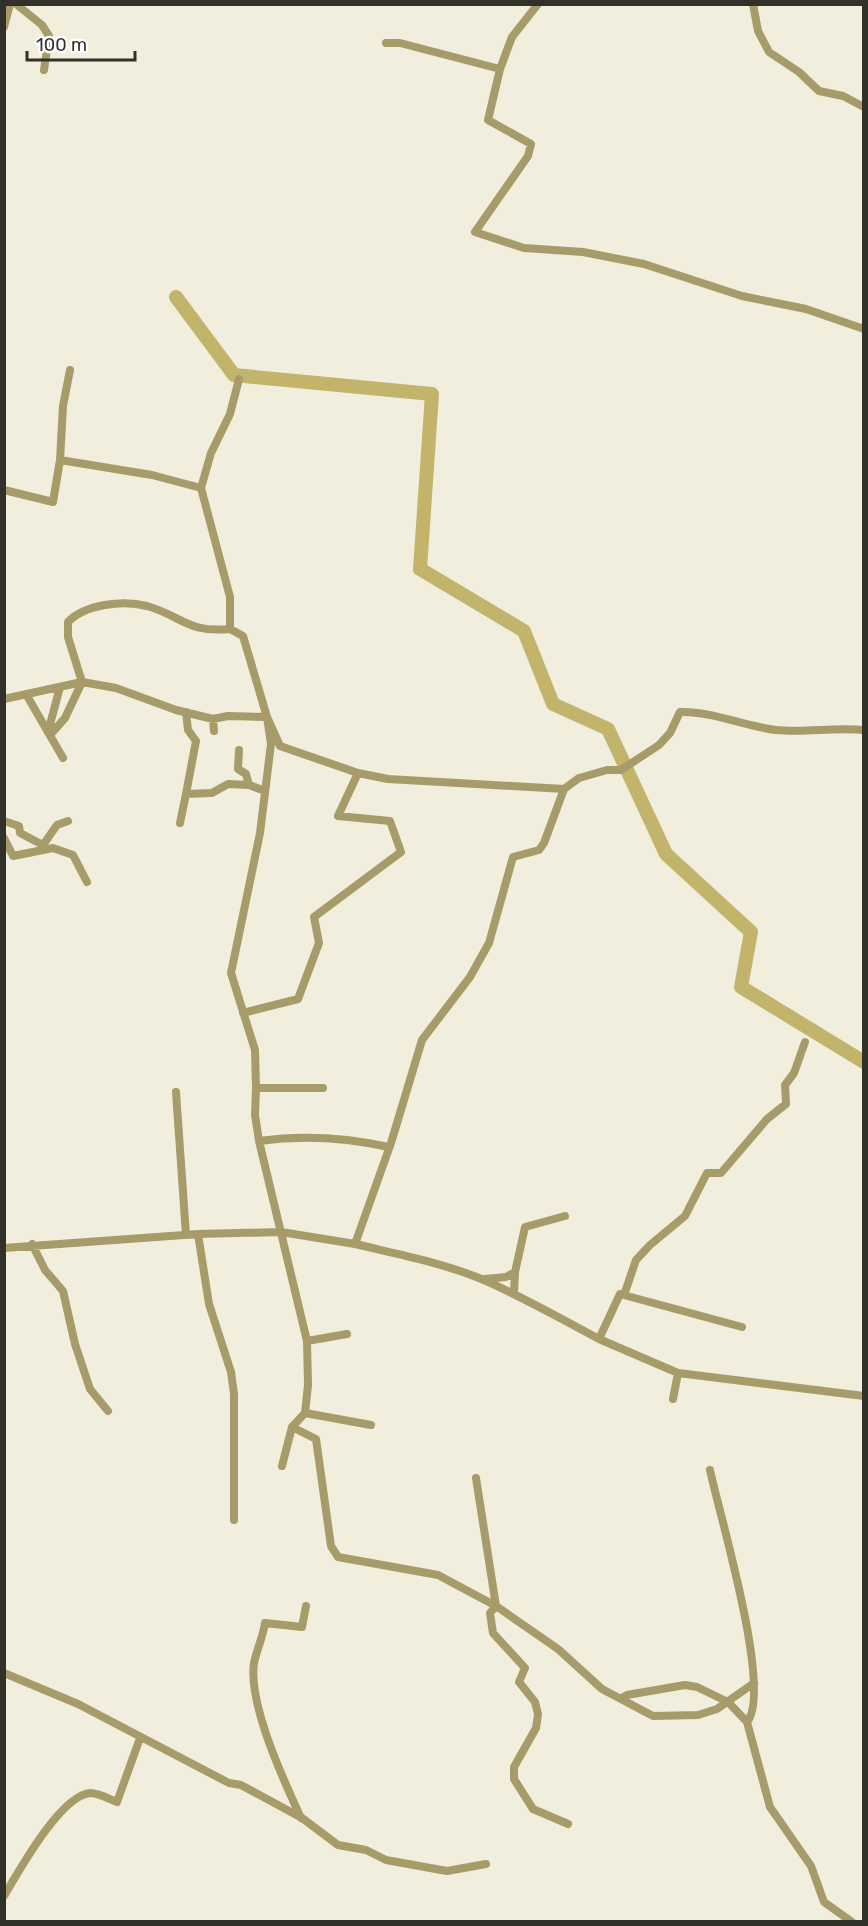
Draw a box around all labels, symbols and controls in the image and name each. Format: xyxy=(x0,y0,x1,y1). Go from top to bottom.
scale bar xyxy=(27,24,135,62)
text: 100 m xyxy=(36,34,87,56)

